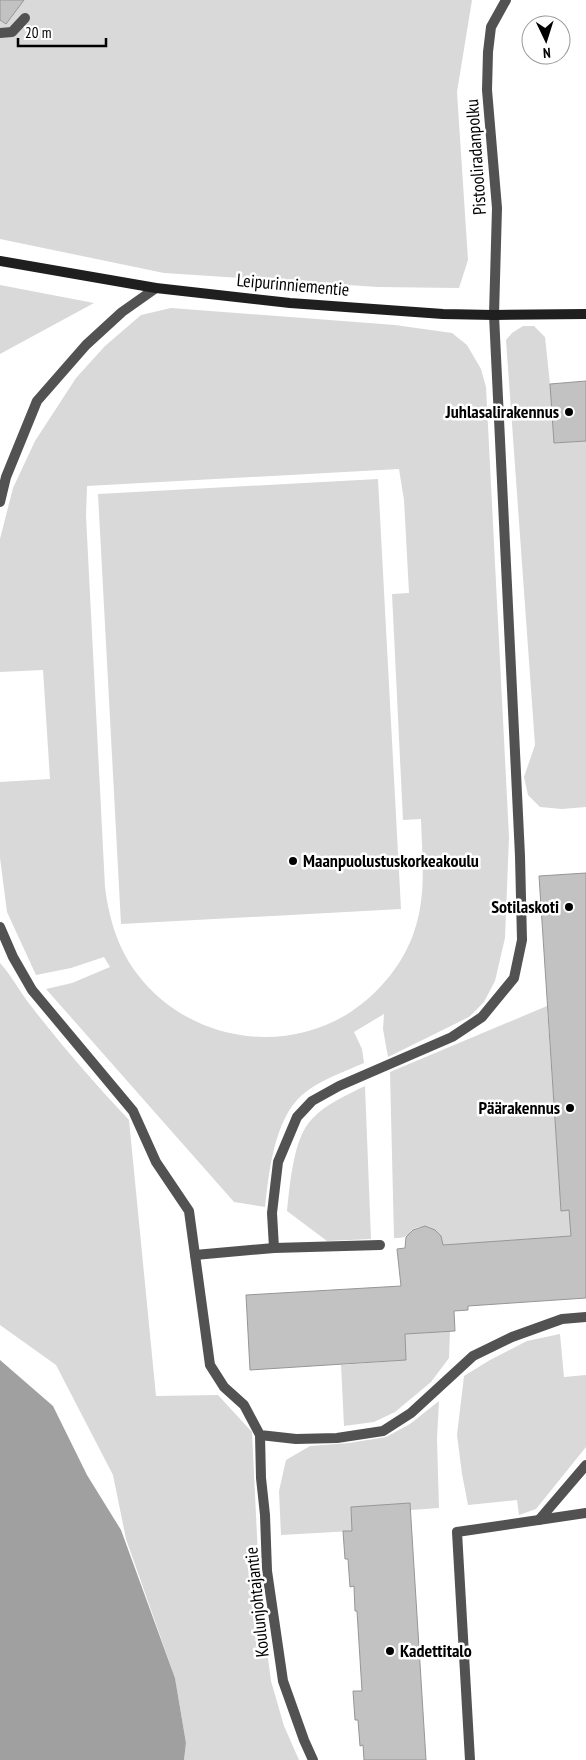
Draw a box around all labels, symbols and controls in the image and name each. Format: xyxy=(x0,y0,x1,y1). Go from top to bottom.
scale bar xyxy=(18,15,105,47)
north arrow xyxy=(521,15,571,65)
text: 20 m xyxy=(25,23,51,42)
text: N xyxy=(543,44,551,62)
street label: Pistooliradanpolku xyxy=(460,98,491,216)
street label: Leipurinniementie xyxy=(236,268,350,301)
place label: Juhlasalirakennus xyxy=(445,400,559,423)
marker: Juhlasalirakennus xyxy=(563,406,575,418)
place label: Maanpuolustuskorkeakoulu xyxy=(303,849,479,872)
marker: Maanpuolustuskorkeakoulu xyxy=(287,855,299,867)
place label: Sotilaskoti xyxy=(491,895,559,918)
marker: Sotilaskoti xyxy=(563,901,575,913)
place label: Päärakennus xyxy=(479,1096,560,1119)
marker: Päärakennus xyxy=(564,1102,576,1114)
street label: Koulunjohtajantie xyxy=(239,1546,274,1658)
place label: Kadettitalo xyxy=(400,1639,472,1662)
marker: Kadettitalo xyxy=(384,1645,396,1657)

